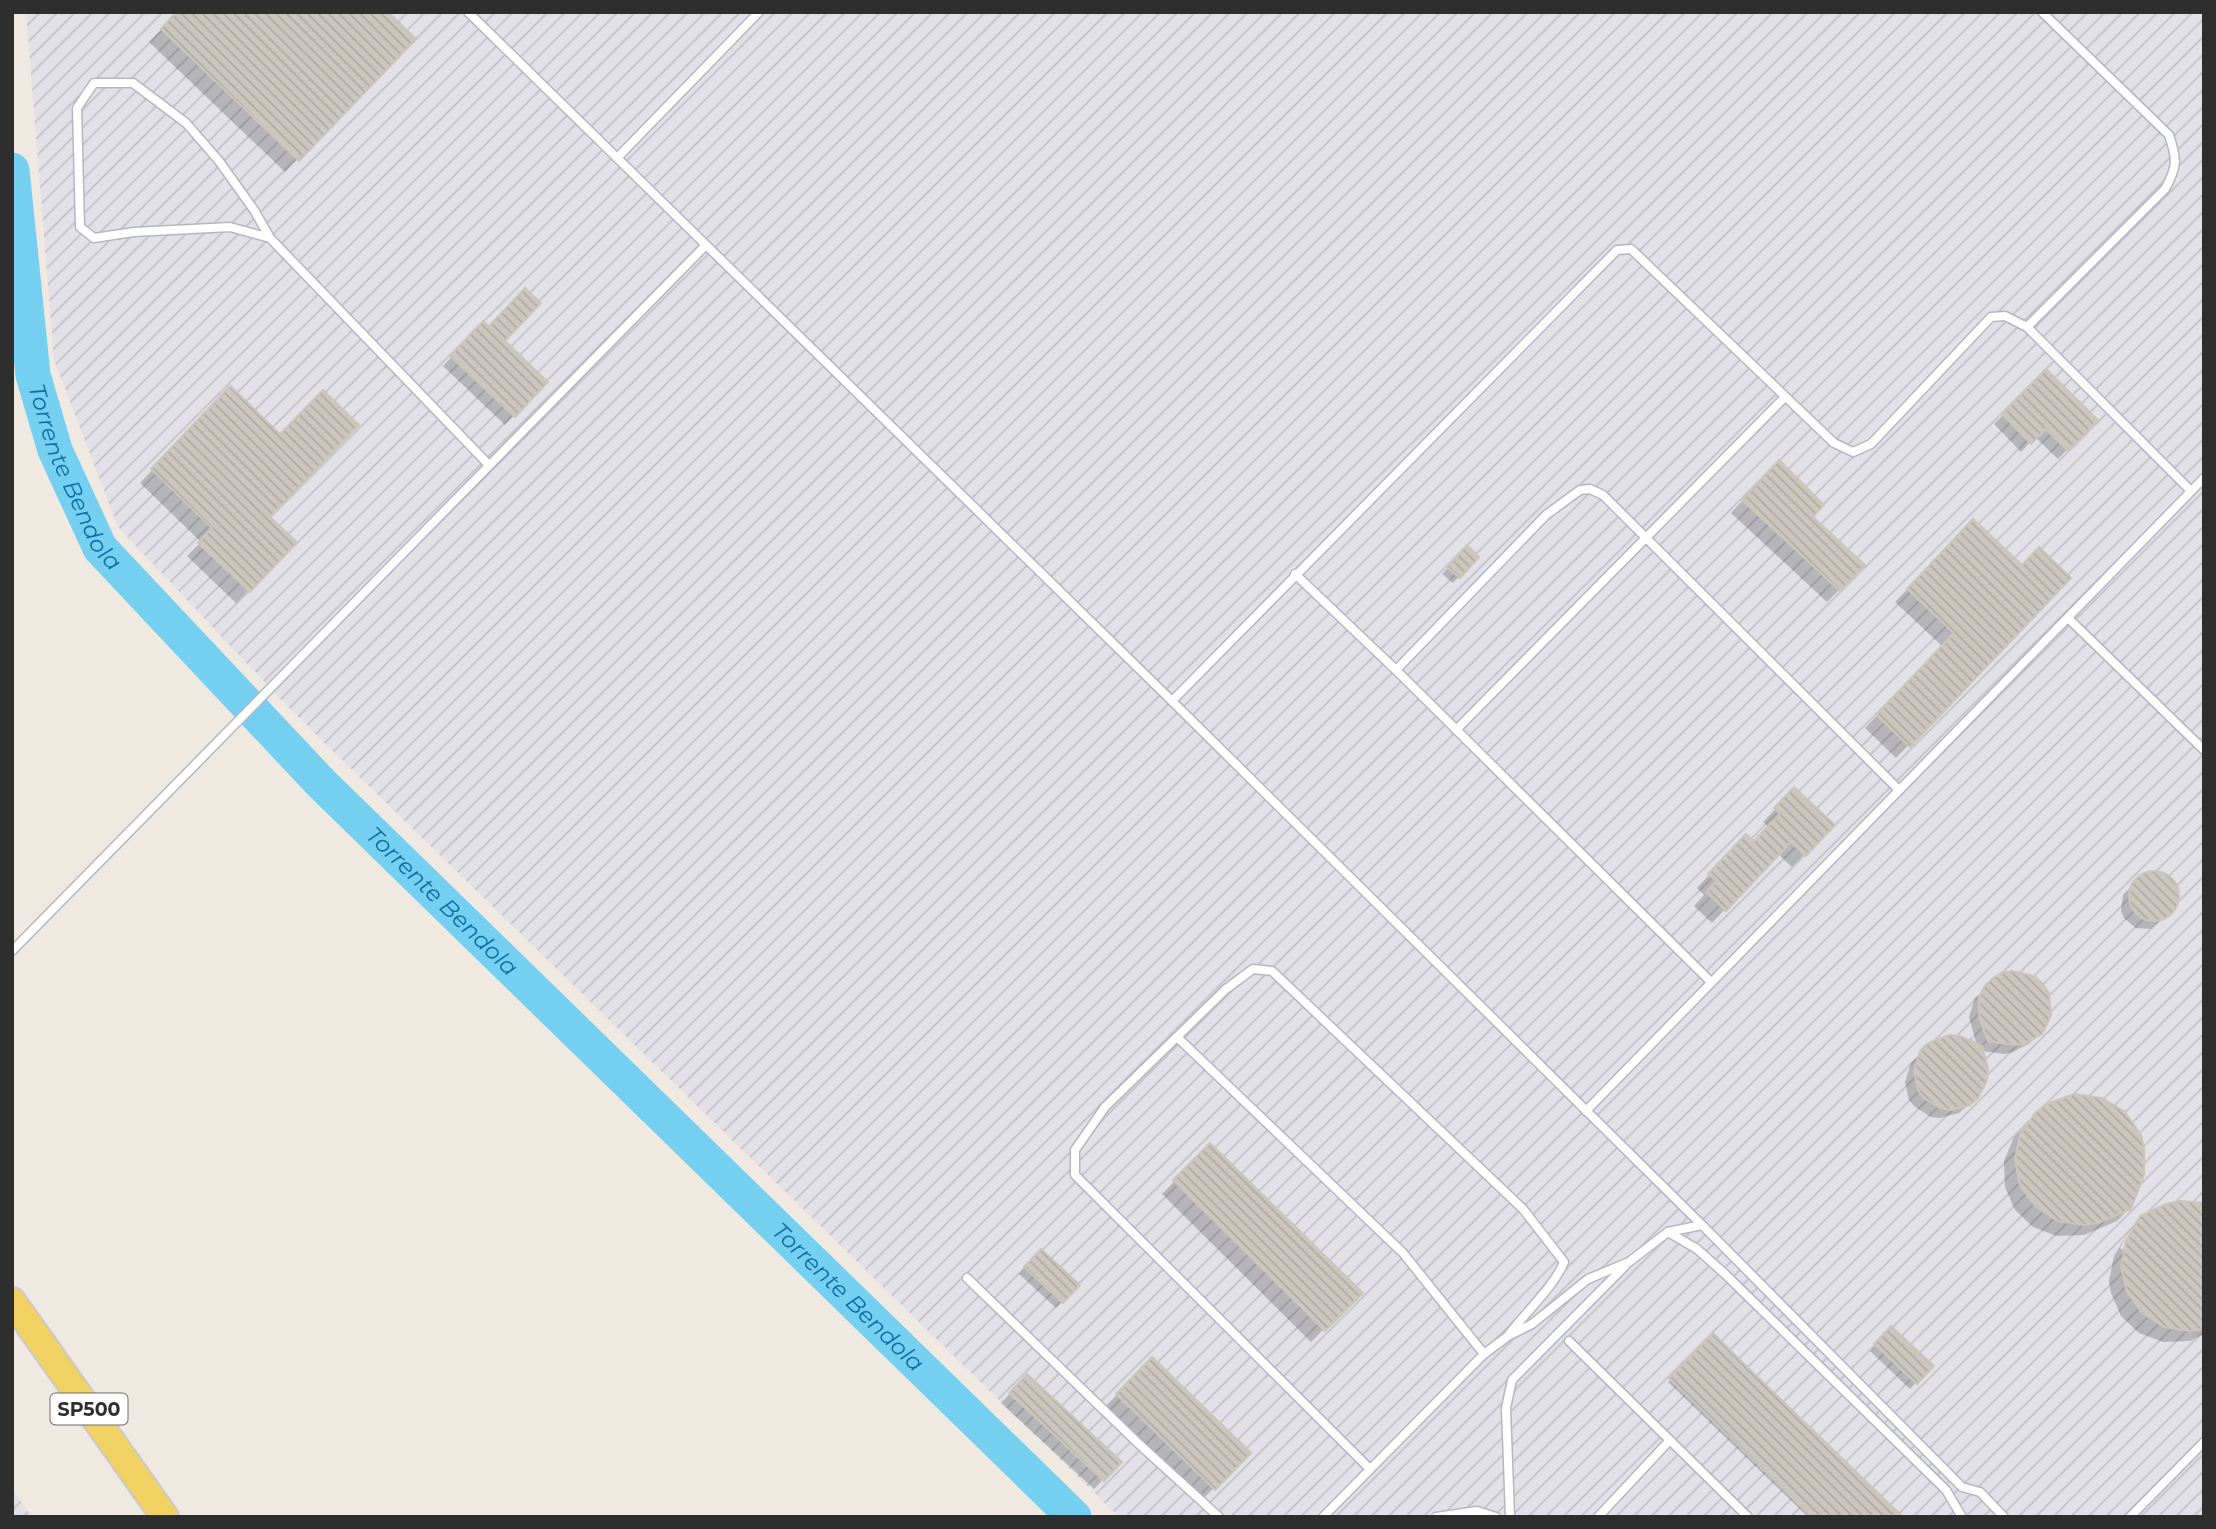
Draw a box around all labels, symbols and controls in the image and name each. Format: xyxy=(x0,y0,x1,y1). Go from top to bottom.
water label: Torrente Bendola xyxy=(22,381,128,576)
water label: Torrente Bendola xyxy=(360,821,524,981)
water label: Torrente Bendola xyxy=(766,1217,930,1377)
road number: SP500 xyxy=(50,1394,128,1424)

